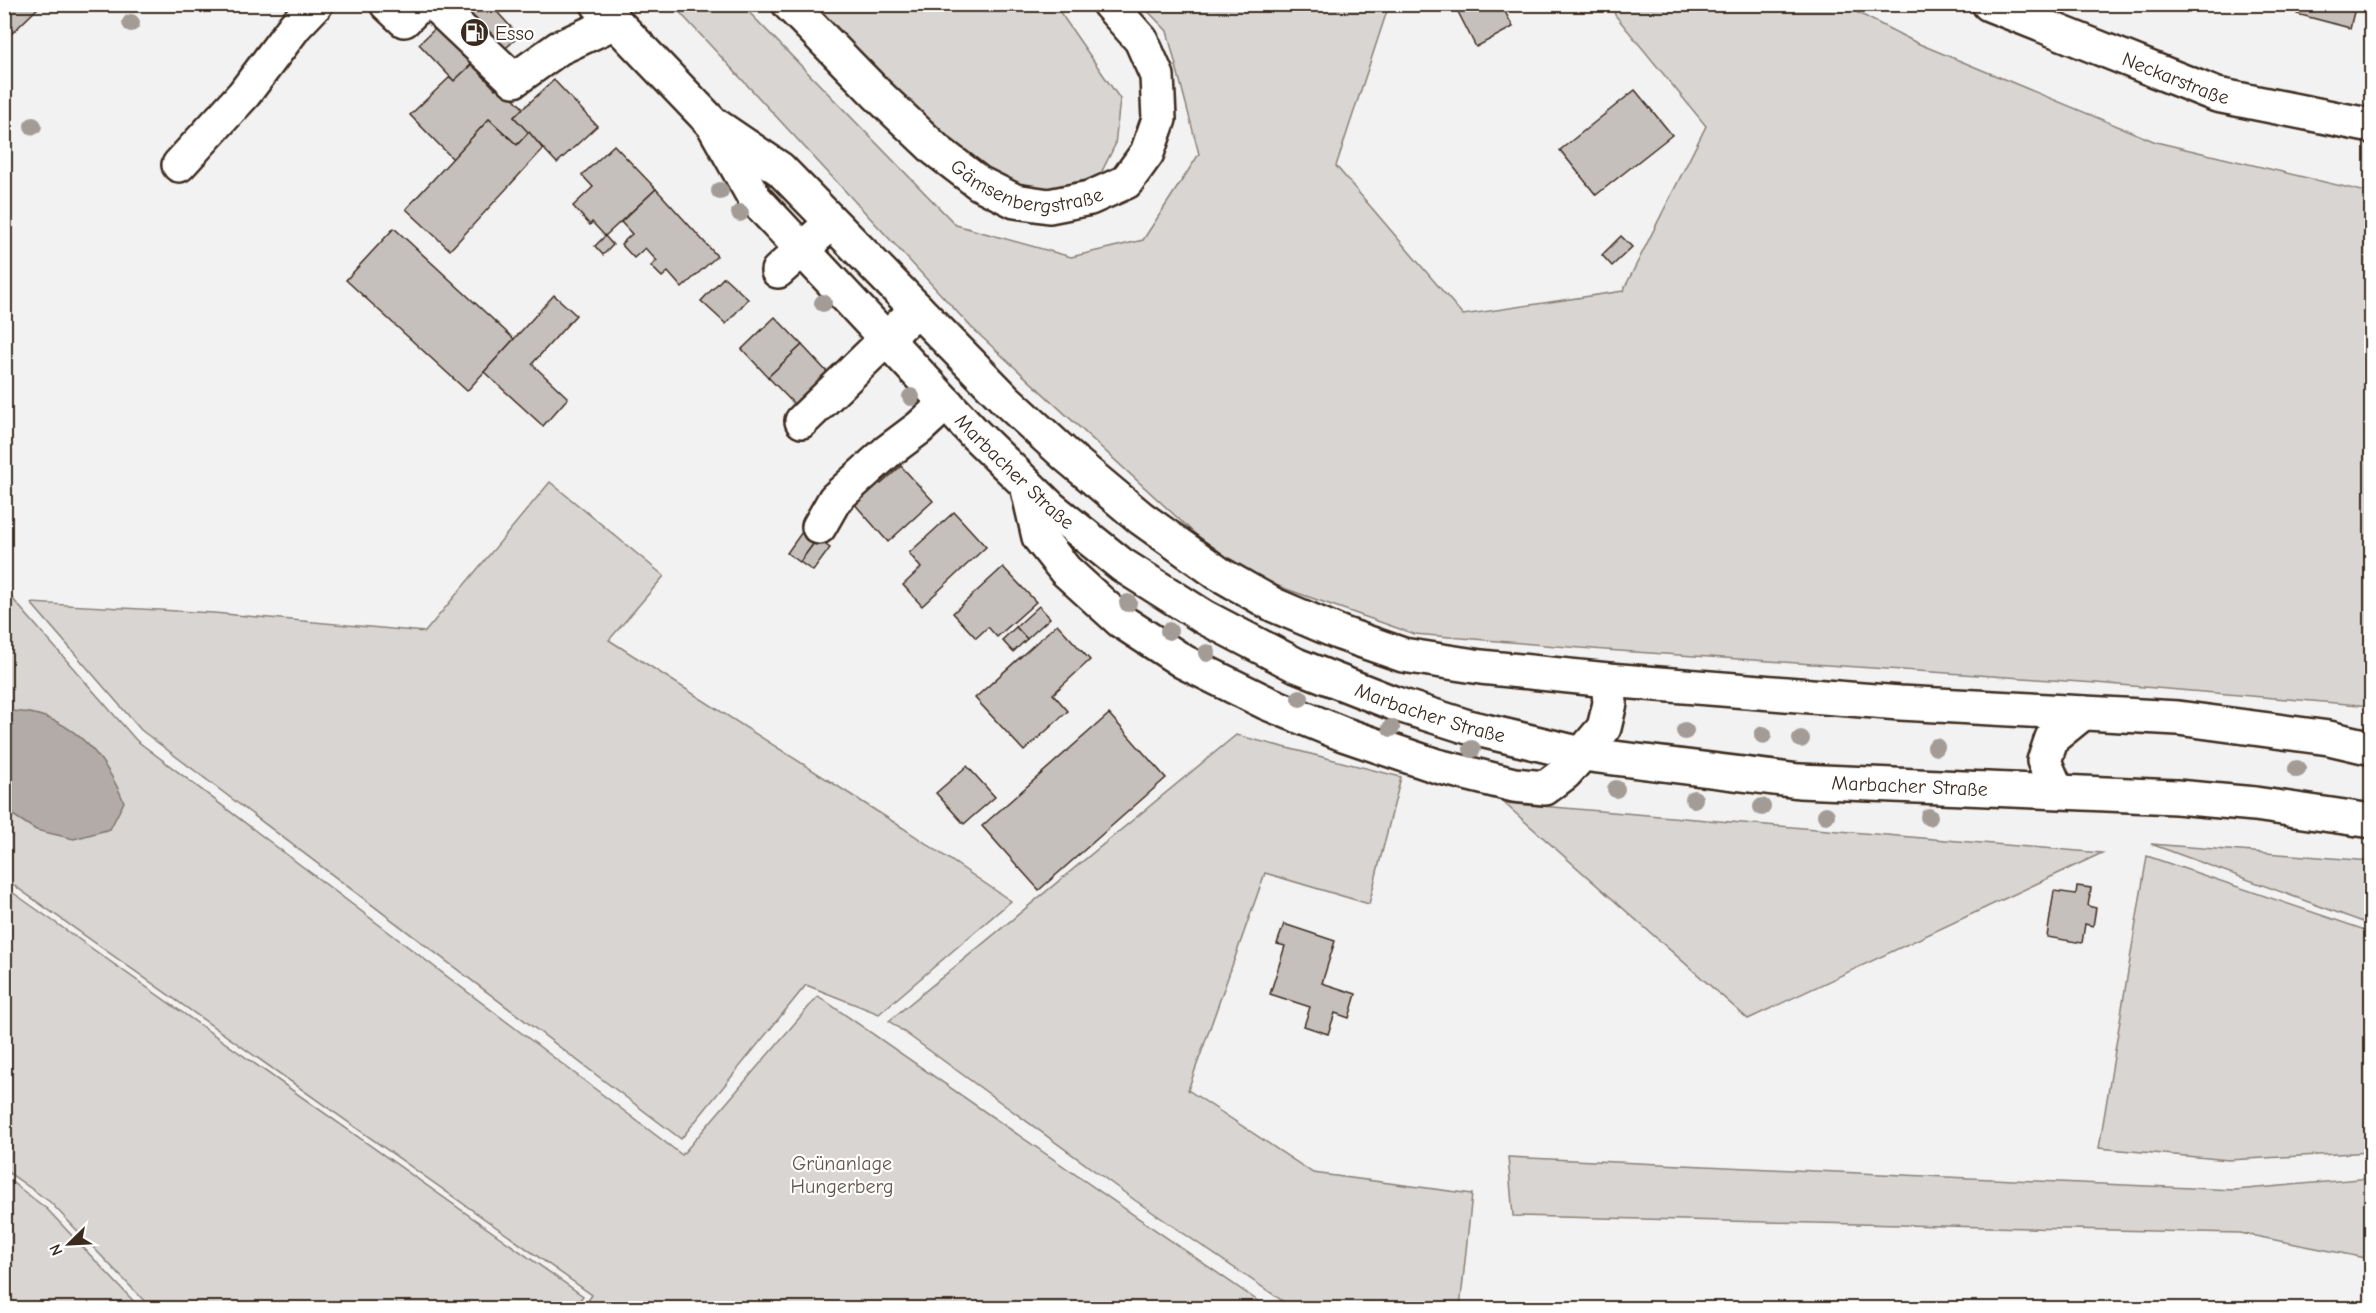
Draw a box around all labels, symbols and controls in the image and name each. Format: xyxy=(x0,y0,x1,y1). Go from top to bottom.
fuel station icon: Esso xyxy=(458,17,490,49)
place label: Esso xyxy=(495,22,534,45)
street label: Neckarstraße xyxy=(2119,47,2231,109)
street label: Gämsenbergstraße xyxy=(946,155,1107,218)
street label: Marbacher Straße xyxy=(950,409,1079,534)
street label: Marbacher Straße xyxy=(1352,678,1507,747)
street label: Marbacher Straße xyxy=(1831,771,1988,801)
park label: Grünanlage Hungerberg xyxy=(791,1152,893,1198)
north arrow xyxy=(39,1214,99,1274)
text: N xyxy=(46,1241,67,1258)

